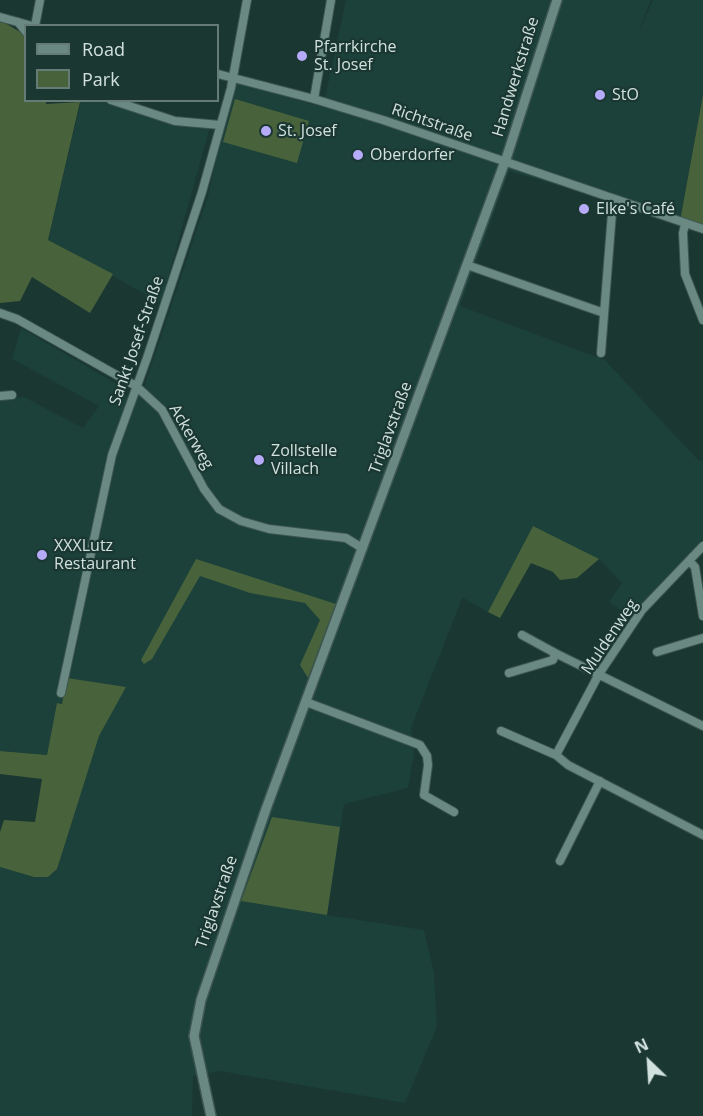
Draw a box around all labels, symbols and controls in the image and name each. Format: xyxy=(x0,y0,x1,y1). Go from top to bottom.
street label: Handwerkstraße xyxy=(489,15,543,139)
legend xyxy=(24,24,219,102)
text: Road xyxy=(82,37,125,61)
place label: Pfarrkirche St. Josef xyxy=(314,37,396,75)
marker: Pfarrkirche St. Josef xyxy=(295,49,309,63)
text: Park xyxy=(82,67,120,91)
place label: StO xyxy=(612,85,639,105)
marker: StO xyxy=(593,88,607,102)
street label: Richtstraße xyxy=(389,100,475,146)
place label: St. Josef xyxy=(278,121,337,141)
marker: St. Josef xyxy=(259,124,273,138)
place label: Oberdorfer xyxy=(370,145,455,165)
marker: Oberdorfer xyxy=(351,148,365,162)
place label: Elke's Café xyxy=(596,199,675,219)
marker: Elke's Café xyxy=(577,202,591,216)
street label: Sankt Josef-Straße xyxy=(106,274,168,408)
street label: Triglavstraße xyxy=(365,379,417,477)
street label: Ackerweg xyxy=(165,401,217,473)
place label: Zollstelle Villach xyxy=(271,441,337,479)
marker: Zollstelle Villach xyxy=(252,453,266,467)
place label: XXXLutz Restaurant xyxy=(54,536,136,574)
marker: XXXLutz Restaurant xyxy=(35,548,49,562)
street label: Muldenweg xyxy=(578,596,642,678)
street label: Triglavstraße xyxy=(192,853,242,951)
north arrow xyxy=(619,1032,679,1092)
text: N xyxy=(631,1033,652,1058)

